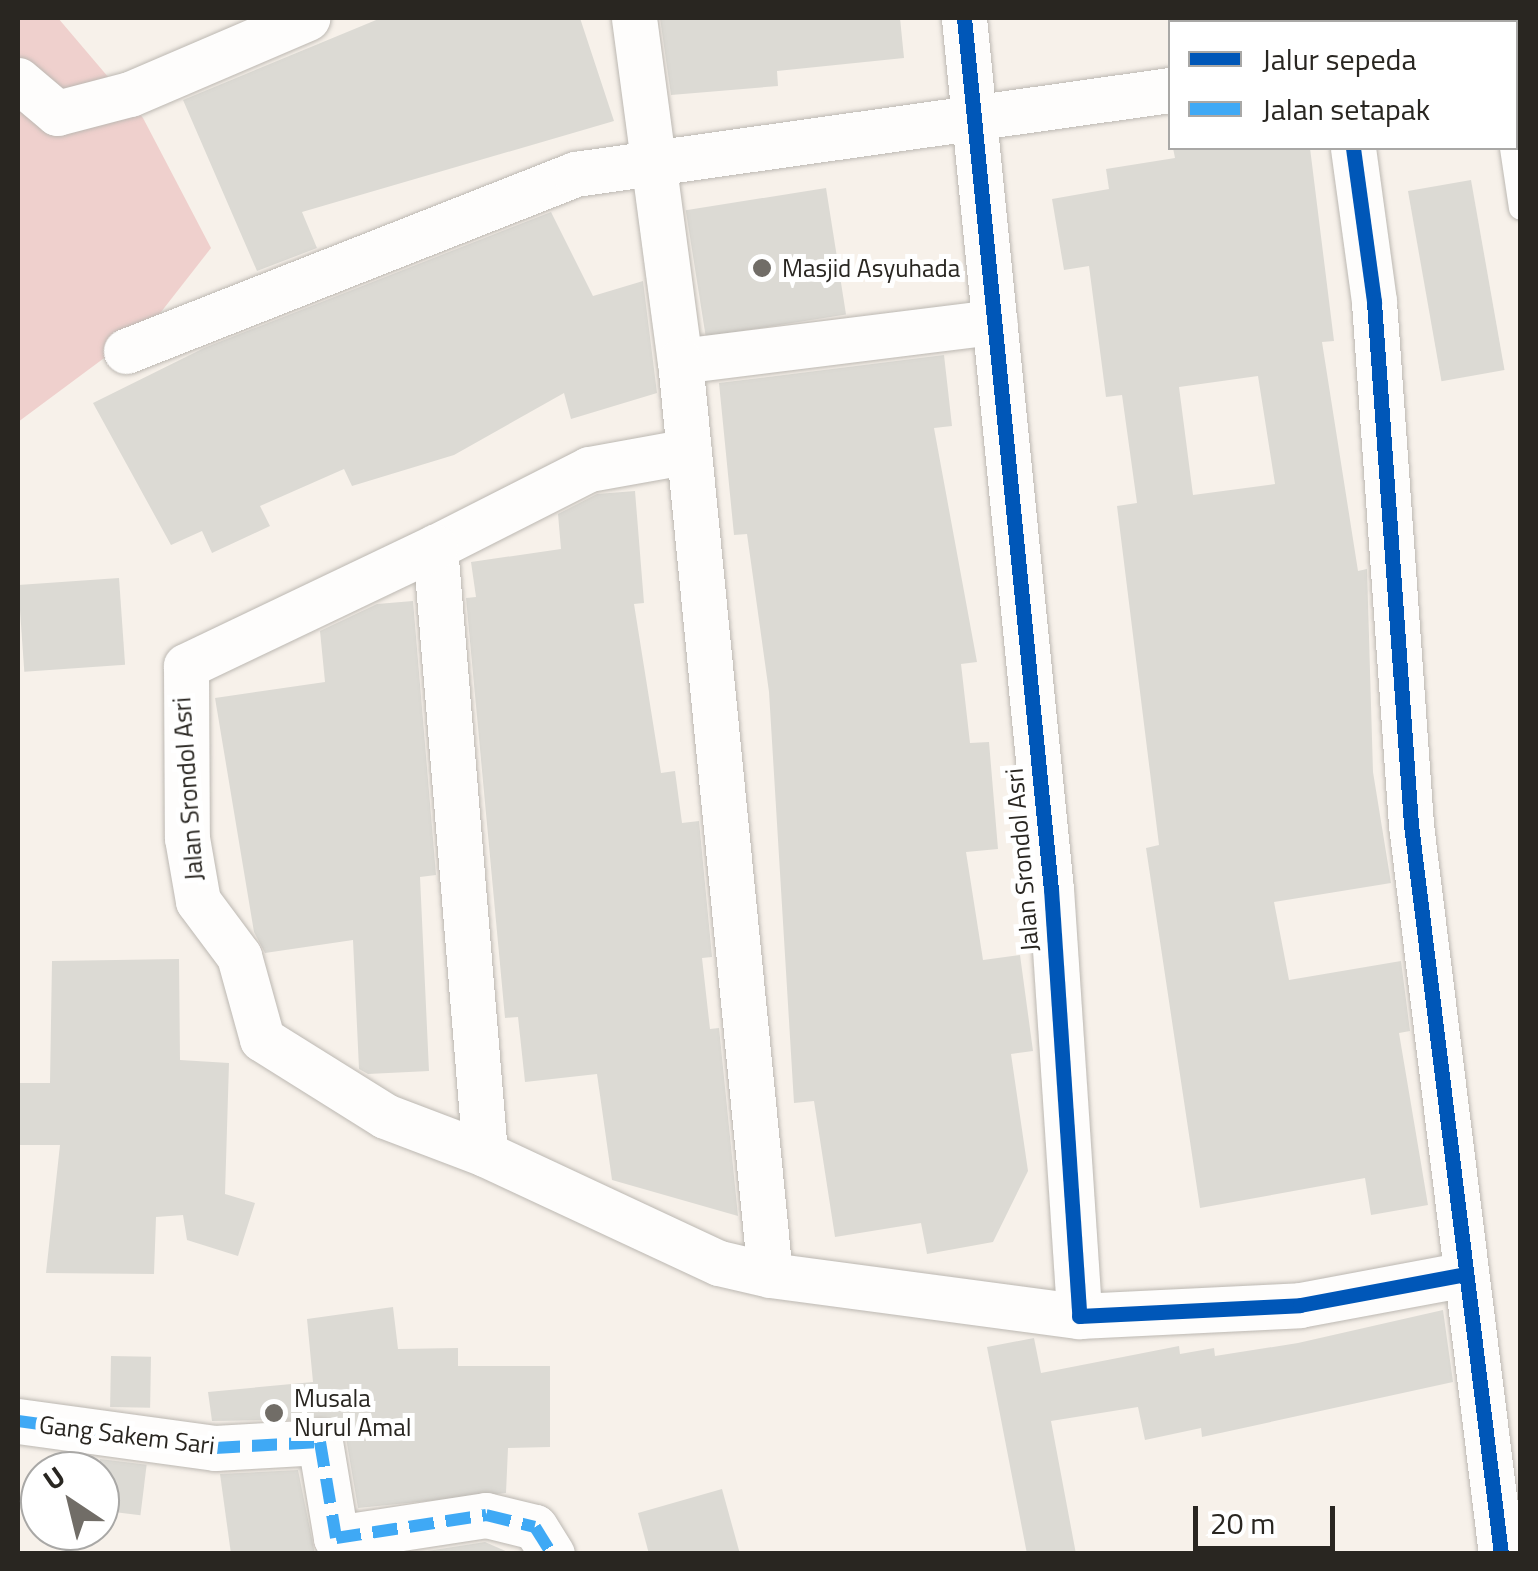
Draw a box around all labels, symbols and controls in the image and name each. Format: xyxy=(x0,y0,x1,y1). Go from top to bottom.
legend xyxy=(1168,20,1518,150)
text: Jalur sepeda xyxy=(1262,36,1417,82)
text: Jalan setapak xyxy=(1262,86,1430,132)
place label: Masjid Asyuhada xyxy=(782,253,960,283)
marker: Masjid Asyuhada xyxy=(751,257,773,279)
street label: Jalan Srondol Asri xyxy=(167,696,209,882)
street label: Jalan Srondol Asri xyxy=(999,767,1045,953)
place label: Musala Nurul Amal xyxy=(294,1384,411,1443)
marker: Musala Nurul Amal xyxy=(263,1402,285,1424)
street label: Gang Sakem Sari xyxy=(38,1409,216,1461)
north arrow xyxy=(20,1451,120,1551)
text: U xyxy=(34,1455,73,1501)
scale bar xyxy=(1198,1486,1340,1548)
text: 20 m xyxy=(1210,1500,1275,1546)

